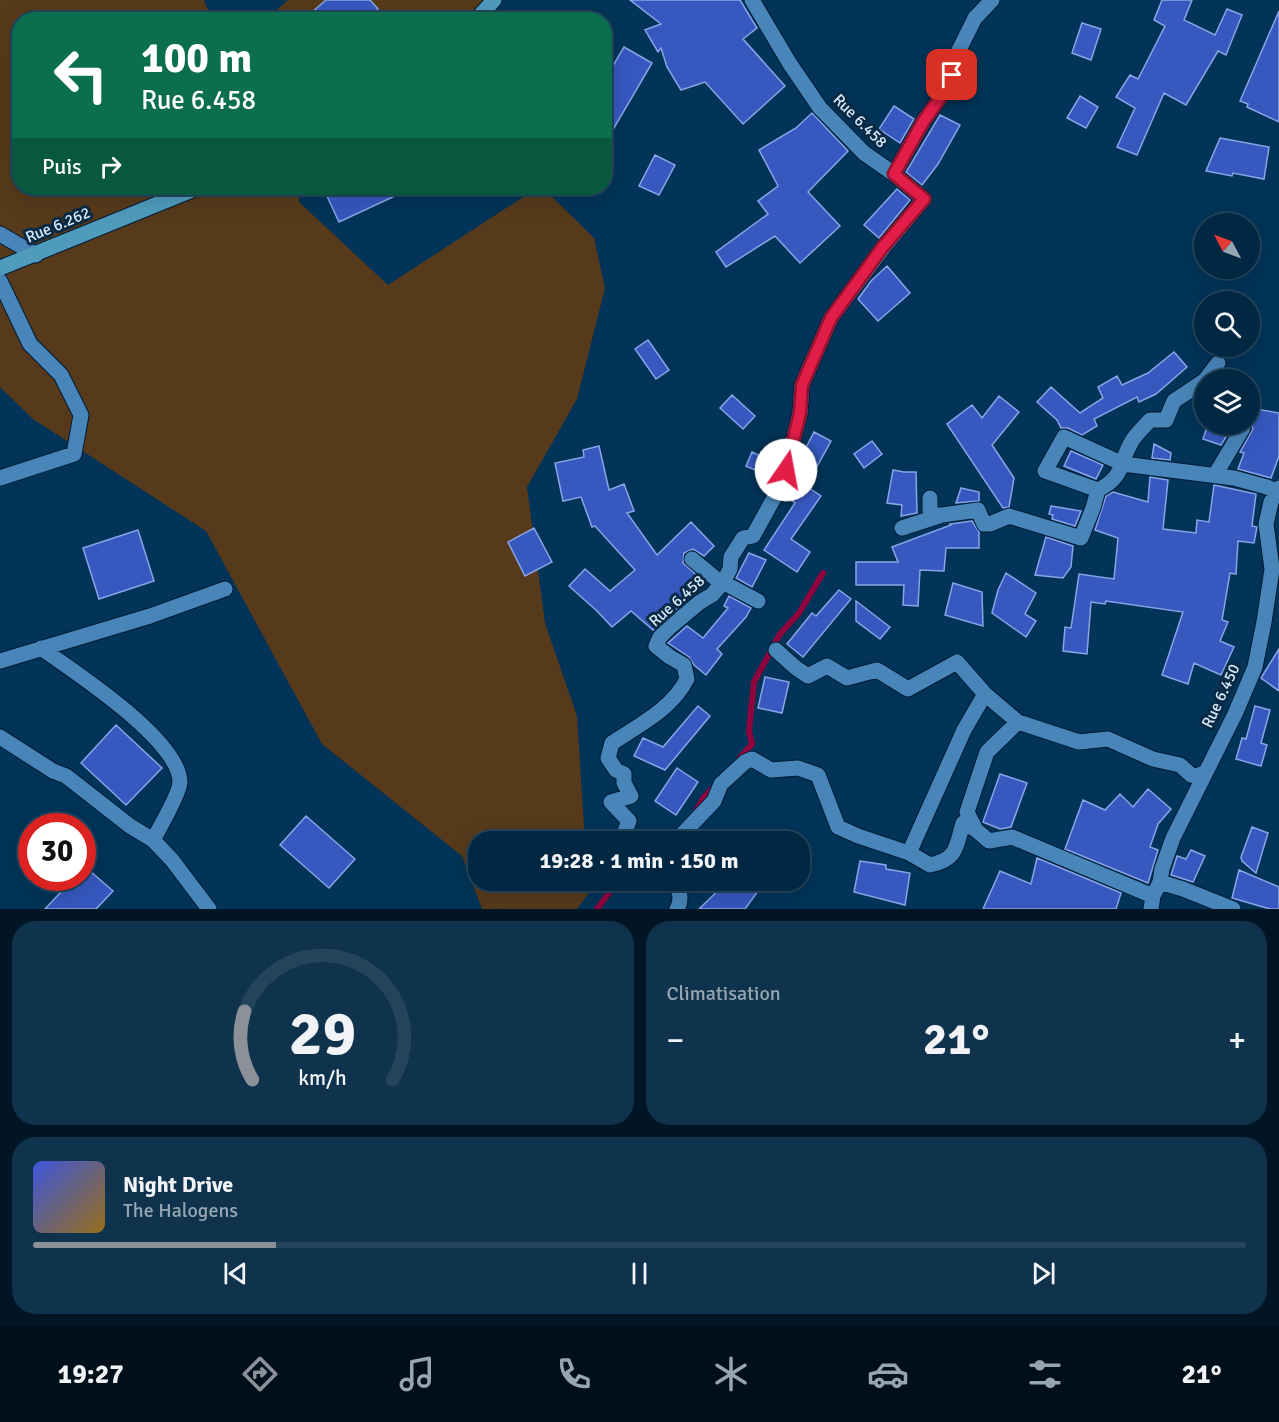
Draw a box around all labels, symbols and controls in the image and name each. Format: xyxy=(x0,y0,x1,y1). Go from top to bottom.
text: 100 m xyxy=(141,33,252,84)
icon: left xyxy=(42,36,120,114)
pin xyxy=(926,49,977,100)
icon: arrive xyxy=(935,58,968,91)
text: Rue 6.458 xyxy=(141,84,256,117)
street label: Rue 6.458 xyxy=(829,90,891,152)
icon: right xyxy=(94,150,127,183)
text: Puis xyxy=(42,153,82,180)
street label: Rue 6.262 xyxy=(23,202,93,248)
north arrow xyxy=(1194,213,1260,279)
map controls xyxy=(1194,213,1260,435)
button: search xyxy=(1194,291,1260,357)
button: layers xyxy=(1194,369,1260,435)
position arrow xyxy=(754,438,818,502)
street label: Rue 6.458 xyxy=(645,571,709,631)
street label: Rue 6.450 xyxy=(1198,661,1244,731)
speed limit sign: 30 xyxy=(18,813,96,891)
text: 19:28 · 1 min · 150 m xyxy=(539,847,739,874)
text: Climatisation xyxy=(667,981,781,1006)
text: 29 xyxy=(289,995,356,1072)
text: 21° xyxy=(923,1012,990,1067)
text: − xyxy=(667,1020,684,1061)
text: + xyxy=(1228,1020,1246,1061)
text: km/h xyxy=(298,1065,347,1091)
text: Night Drive xyxy=(123,1171,233,1198)
text: The Halogens xyxy=(123,1198,238,1223)
icon: previous xyxy=(219,1257,252,1290)
icon: pause xyxy=(623,1257,656,1290)
icon: next xyxy=(1027,1257,1060,1290)
icon: directions xyxy=(239,1353,281,1395)
icon: music xyxy=(396,1353,438,1395)
icon: phone xyxy=(553,1353,595,1395)
icon: climate xyxy=(710,1353,752,1395)
icon: car xyxy=(867,1353,909,1395)
icon: filters xyxy=(1024,1353,1066,1395)
text: 19:27 xyxy=(58,1358,124,1391)
text: 21° xyxy=(1181,1358,1221,1391)

